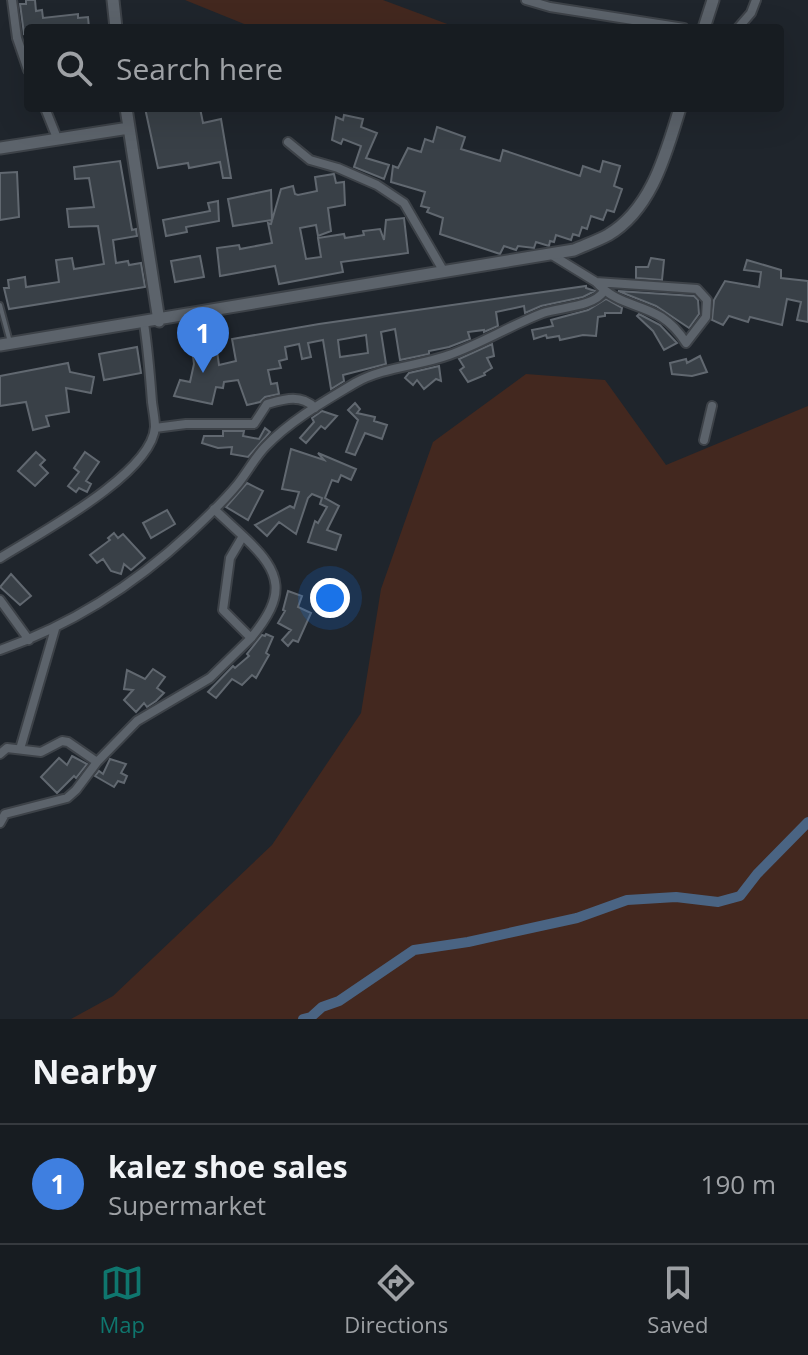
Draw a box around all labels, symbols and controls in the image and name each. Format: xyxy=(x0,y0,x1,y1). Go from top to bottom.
search box xyxy=(24,24,784,112)
icon: search xyxy=(52,46,96,90)
text: Search here xyxy=(116,48,283,89)
pin: 1 xyxy=(177,307,229,373)
your location xyxy=(310,578,350,618)
text: Nearby xyxy=(32,1048,157,1094)
text: kalez shoe sales xyxy=(108,1146,348,1187)
text: 1 xyxy=(51,1166,65,1202)
text: 190 m xyxy=(701,1166,776,1202)
text: Supermarket xyxy=(108,1187,266,1223)
tab: Map xyxy=(100,1261,145,1339)
tab: Directions xyxy=(344,1261,448,1339)
tab: Saved xyxy=(647,1261,708,1339)

